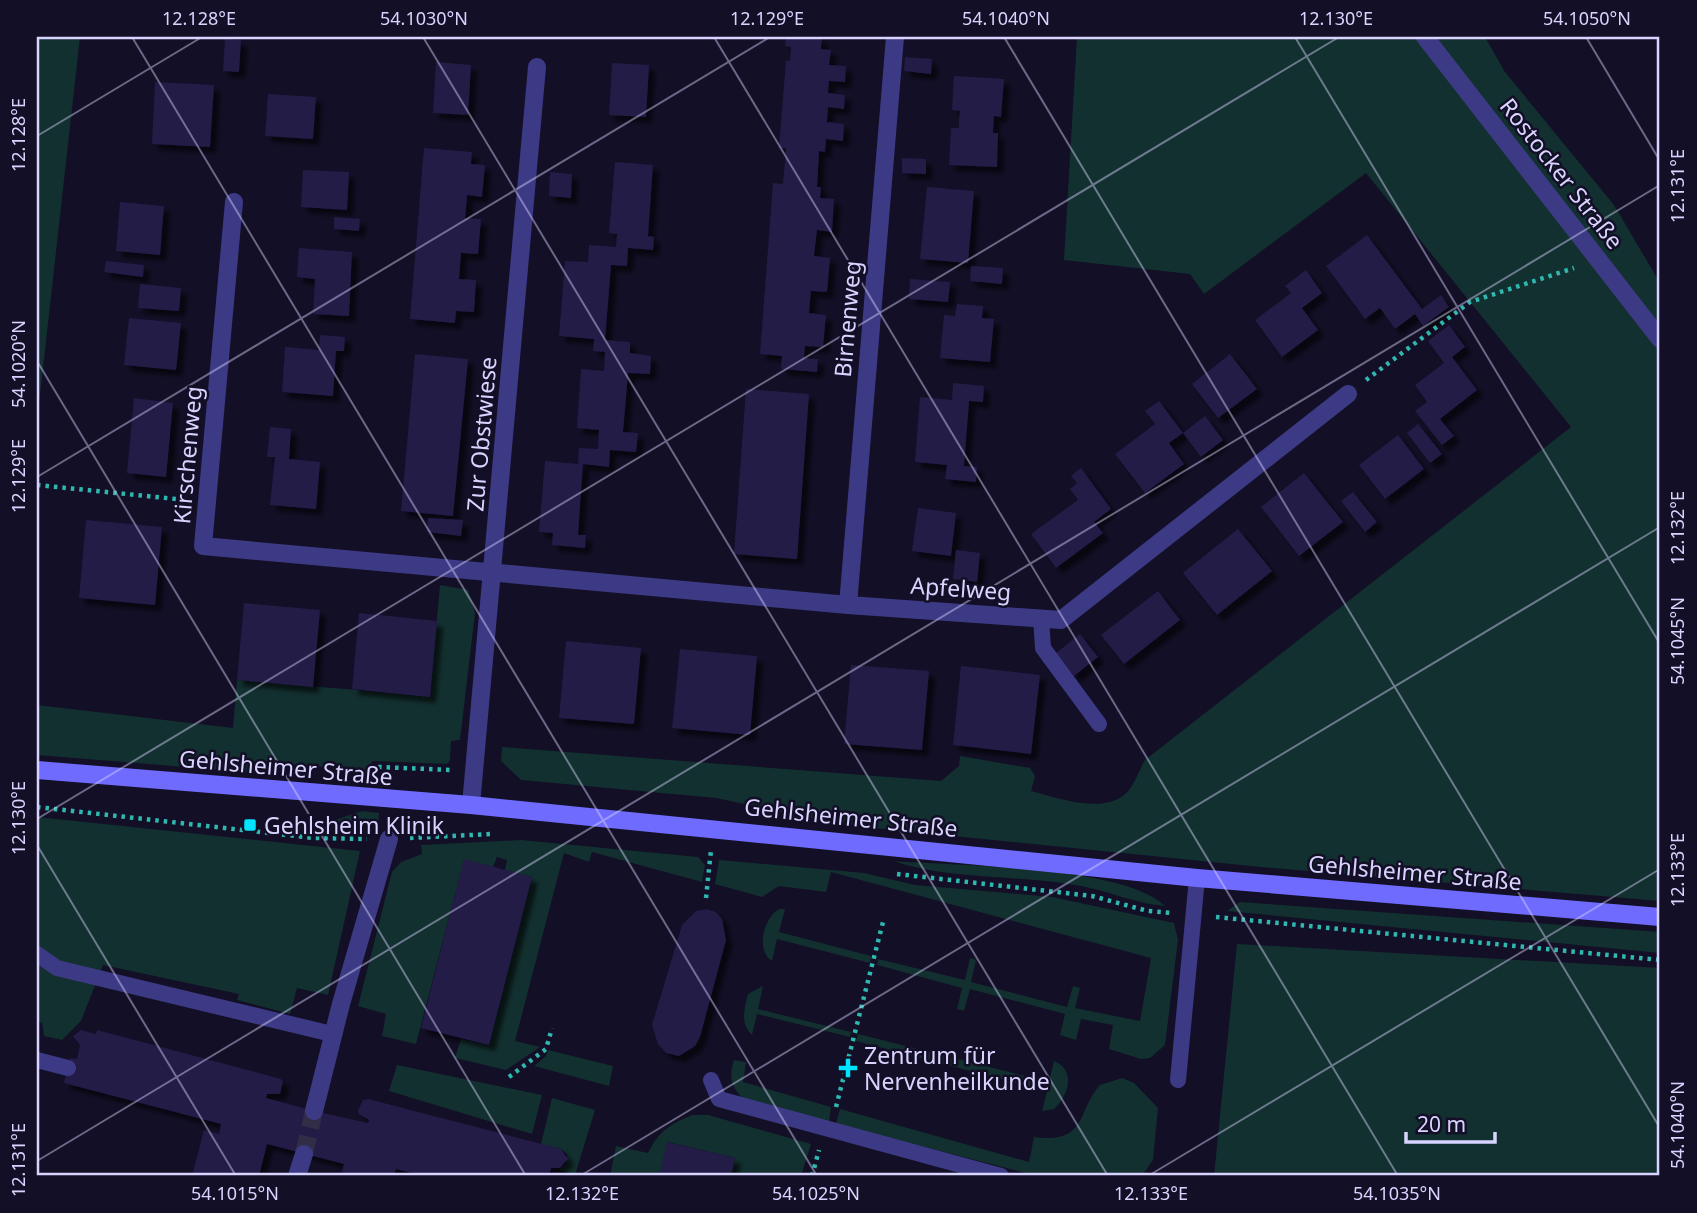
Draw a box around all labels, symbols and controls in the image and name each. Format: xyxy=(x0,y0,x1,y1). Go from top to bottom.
text: 12.128°E xyxy=(162,6,236,30)
text: 54.1030°N xyxy=(380,6,468,30)
text: 12.129°E xyxy=(730,6,804,30)
text: 54.1040°N xyxy=(962,6,1050,30)
text: 12.130°E xyxy=(1299,6,1373,30)
text: 54.1050°N xyxy=(1543,6,1631,30)
street label: Rostocker Straße xyxy=(1493,91,1631,255)
text: 12.128°E xyxy=(6,98,30,172)
text: 12.131°E xyxy=(1665,149,1689,223)
street label: Birnenweg xyxy=(826,259,868,379)
text: 54.1020°N xyxy=(6,320,30,408)
street label: Zur Obstwiese xyxy=(458,355,504,513)
street label: Kirschenweg xyxy=(165,385,209,525)
text: 12.129°E xyxy=(6,439,30,513)
text: 12.132°E xyxy=(1665,491,1689,565)
street label: Apfelweg xyxy=(910,569,1012,607)
text: 54.1045°N xyxy=(1665,597,1689,685)
street label: Gehlsheimer Straße xyxy=(178,742,394,792)
text: 12.130°E xyxy=(6,781,30,855)
street label: Gehlsheimer Straße xyxy=(743,790,959,844)
place label: Gehlsheim Klinik xyxy=(264,809,445,841)
marker: Gehlsheim Klinik xyxy=(242,817,258,833)
text: 12.133°E xyxy=(1665,833,1689,907)
street label: Gehlsheimer Straße xyxy=(1307,847,1523,897)
place label: Zentrum für Nervenheilkunde xyxy=(864,1039,1050,1097)
marker: Zentrum für Nervenheilkunde xyxy=(838,1058,858,1078)
text: 54.1040°N xyxy=(1665,1081,1689,1169)
scale bar xyxy=(1406,1101,1496,1145)
text: 20 m xyxy=(1417,1110,1466,1138)
text: 12.131°E xyxy=(6,1123,30,1197)
text: 54.1015°N xyxy=(191,1181,279,1205)
text: 12.132°E xyxy=(545,1181,619,1205)
text: 54.1025°N xyxy=(772,1181,860,1205)
text: 12.133°E xyxy=(1114,1181,1188,1205)
text: 54.1035°N xyxy=(1353,1181,1441,1205)

